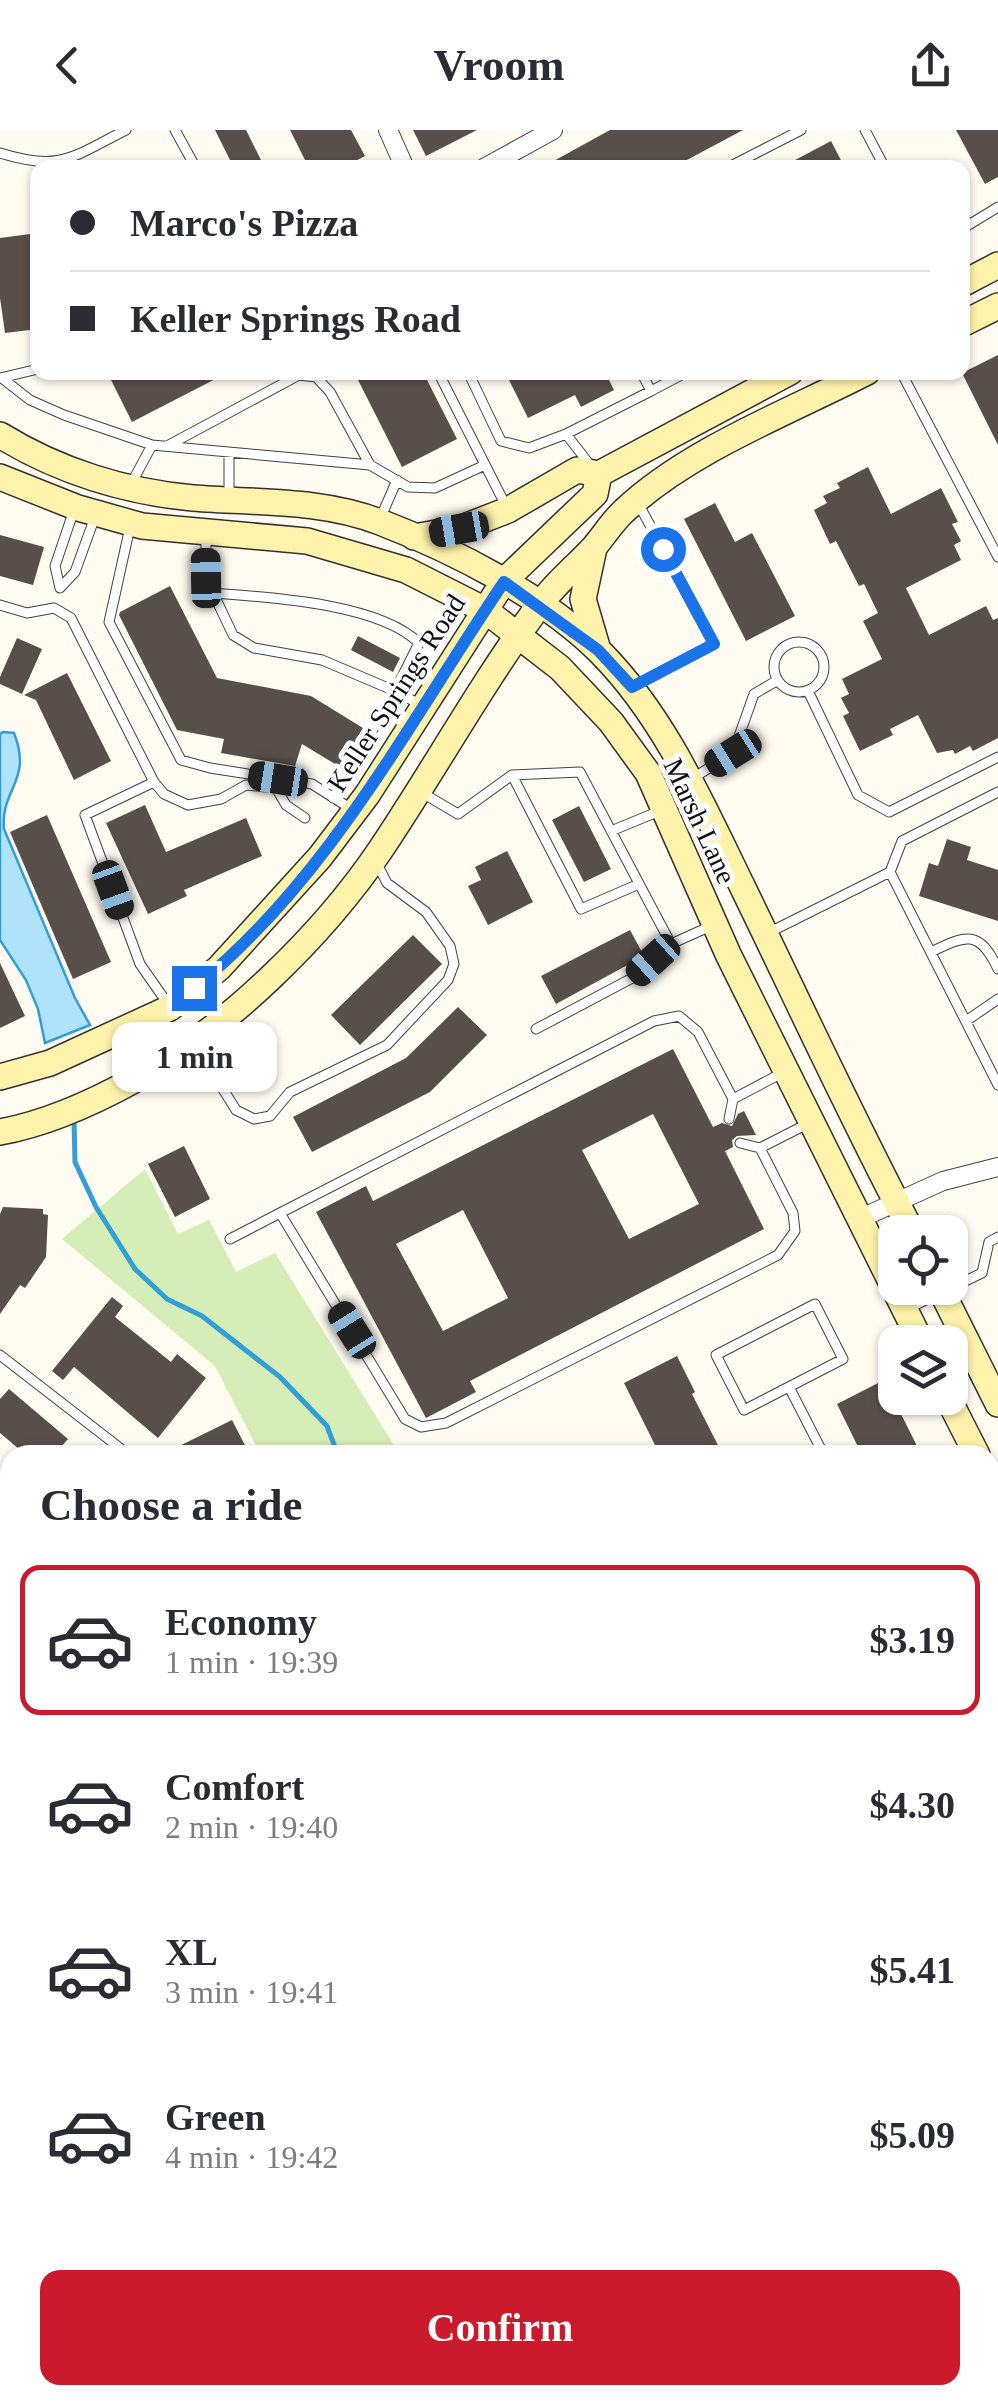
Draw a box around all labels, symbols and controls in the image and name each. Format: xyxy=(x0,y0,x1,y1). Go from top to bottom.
icon: back xyxy=(40,38,95,93)
icon: share xyxy=(903,38,958,93)
text: Vroom xyxy=(434,40,564,90)
text: Marco's Pizza xyxy=(130,202,358,244)
text: Keller Springs Road xyxy=(130,298,461,340)
car xyxy=(427,509,491,549)
route start xyxy=(641,527,686,572)
car xyxy=(190,548,222,608)
street label: Keller Springs Road xyxy=(321,589,471,797)
car xyxy=(700,724,766,782)
street label: Marsh Lane xyxy=(658,753,742,889)
car xyxy=(246,759,310,799)
car xyxy=(89,857,137,923)
car xyxy=(621,929,685,991)
route end xyxy=(172,966,217,1011)
callout: 1 min xyxy=(111,1023,276,1093)
text: 1 min xyxy=(156,1039,233,1075)
map controls xyxy=(878,1215,968,1415)
button: locate xyxy=(878,1215,968,1305)
car xyxy=(323,1297,381,1363)
button: layers xyxy=(878,1325,968,1415)
text: Choose a ride xyxy=(40,1480,303,1530)
icon: car xyxy=(45,1595,135,1685)
text: Economy xyxy=(165,1601,317,1643)
text: $3.19 xyxy=(870,1619,955,1661)
text: 1 min · 19:39 xyxy=(165,1644,338,1680)
icon: car xyxy=(45,1760,135,1850)
text: Comfort xyxy=(165,1766,304,1808)
text: $4.30 xyxy=(870,1784,955,1826)
text: 2 min · 19:40 xyxy=(165,1809,338,1845)
icon: car xyxy=(45,1925,135,2015)
text: XL xyxy=(165,1931,218,1973)
text: $5.41 xyxy=(870,1949,955,1991)
text: 3 min · 19:41 xyxy=(165,1974,338,2010)
icon: car xyxy=(45,2090,135,2180)
text: Green xyxy=(165,2096,266,2138)
text: $5.09 xyxy=(870,2114,955,2156)
text: 4 min · 19:42 xyxy=(165,2139,338,2175)
button: Confirm xyxy=(40,2270,960,2385)

